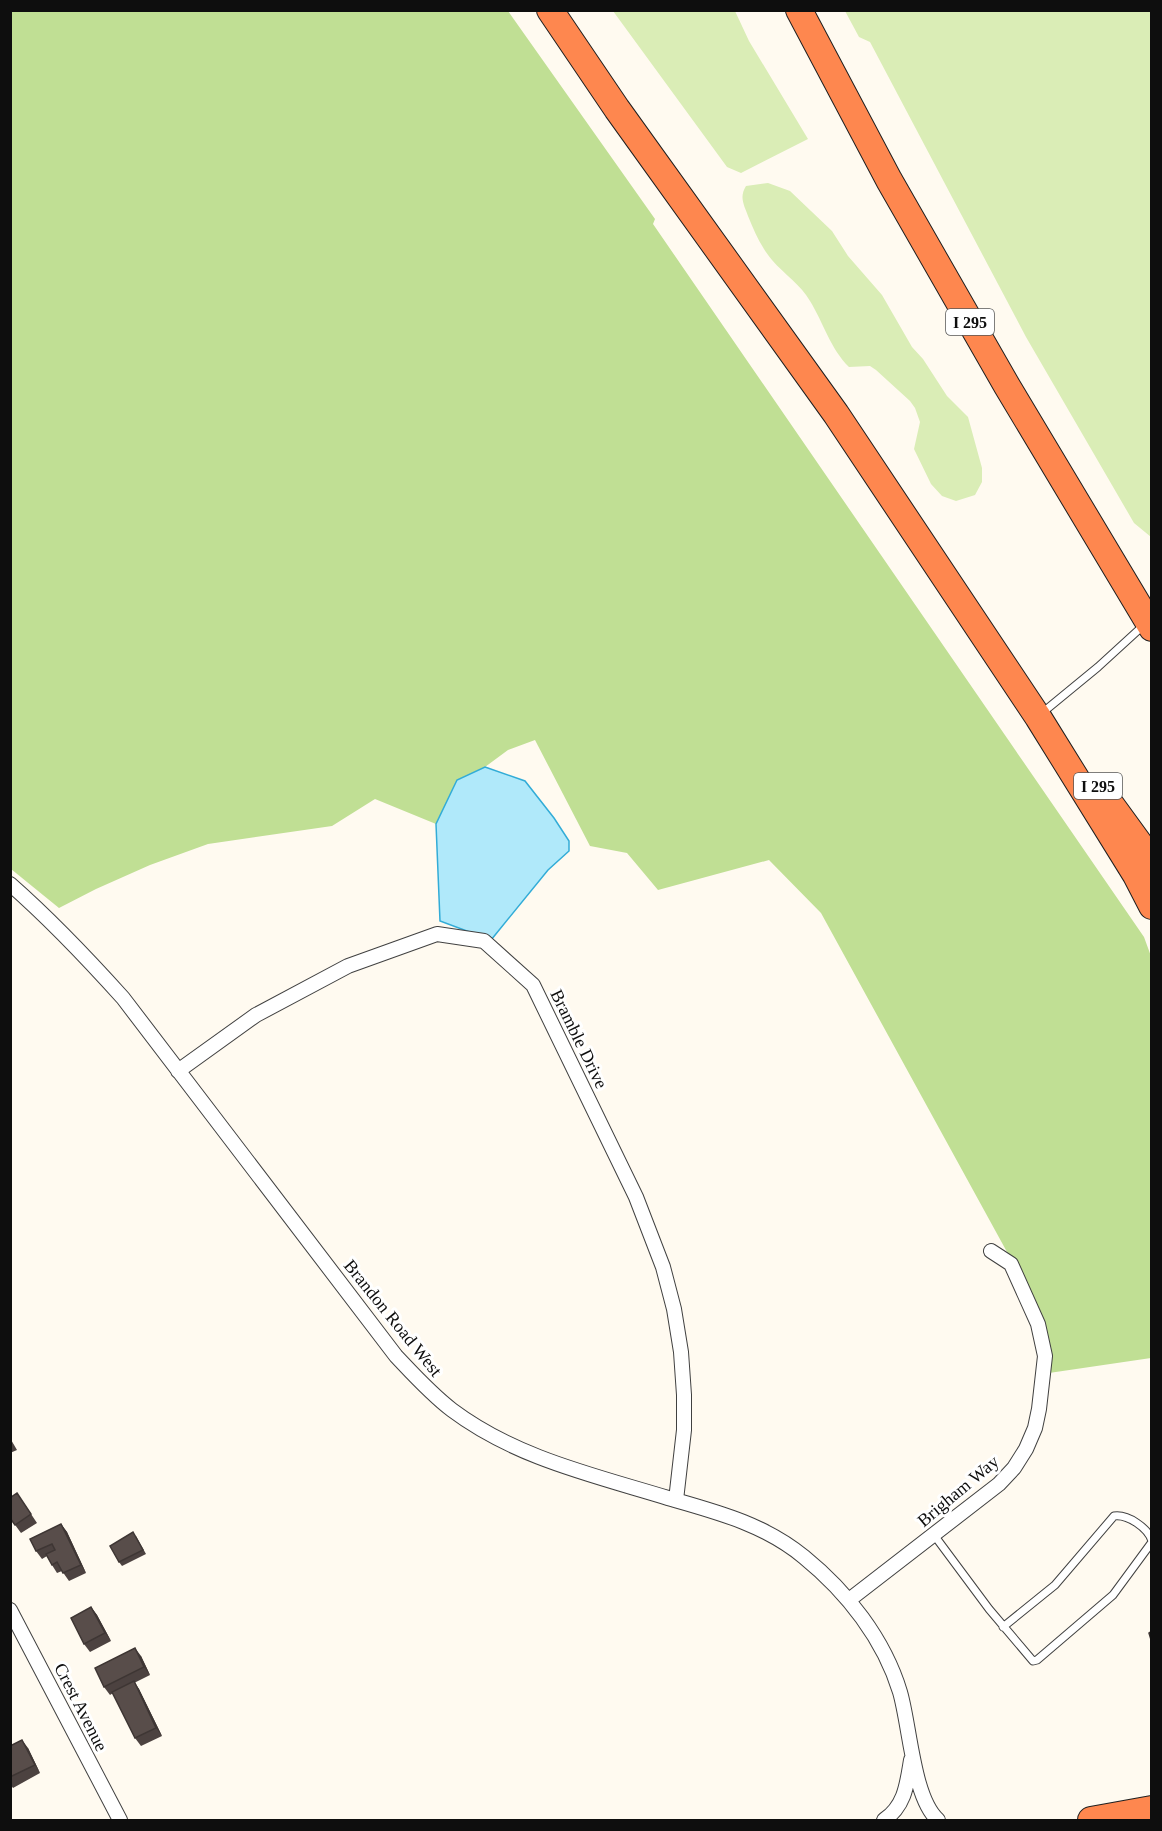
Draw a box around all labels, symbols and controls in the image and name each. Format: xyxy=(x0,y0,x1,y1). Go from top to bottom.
road number: I 295 xyxy=(946,309,994,335)
road number: I 295 xyxy=(1074,773,1122,799)
street label: Bramble Drive xyxy=(546,986,612,1092)
street label: Brandon Road West xyxy=(340,1256,446,1380)
street label: Brigham Way xyxy=(913,1451,1003,1531)
street label: Crest Avenue xyxy=(50,1660,112,1754)

